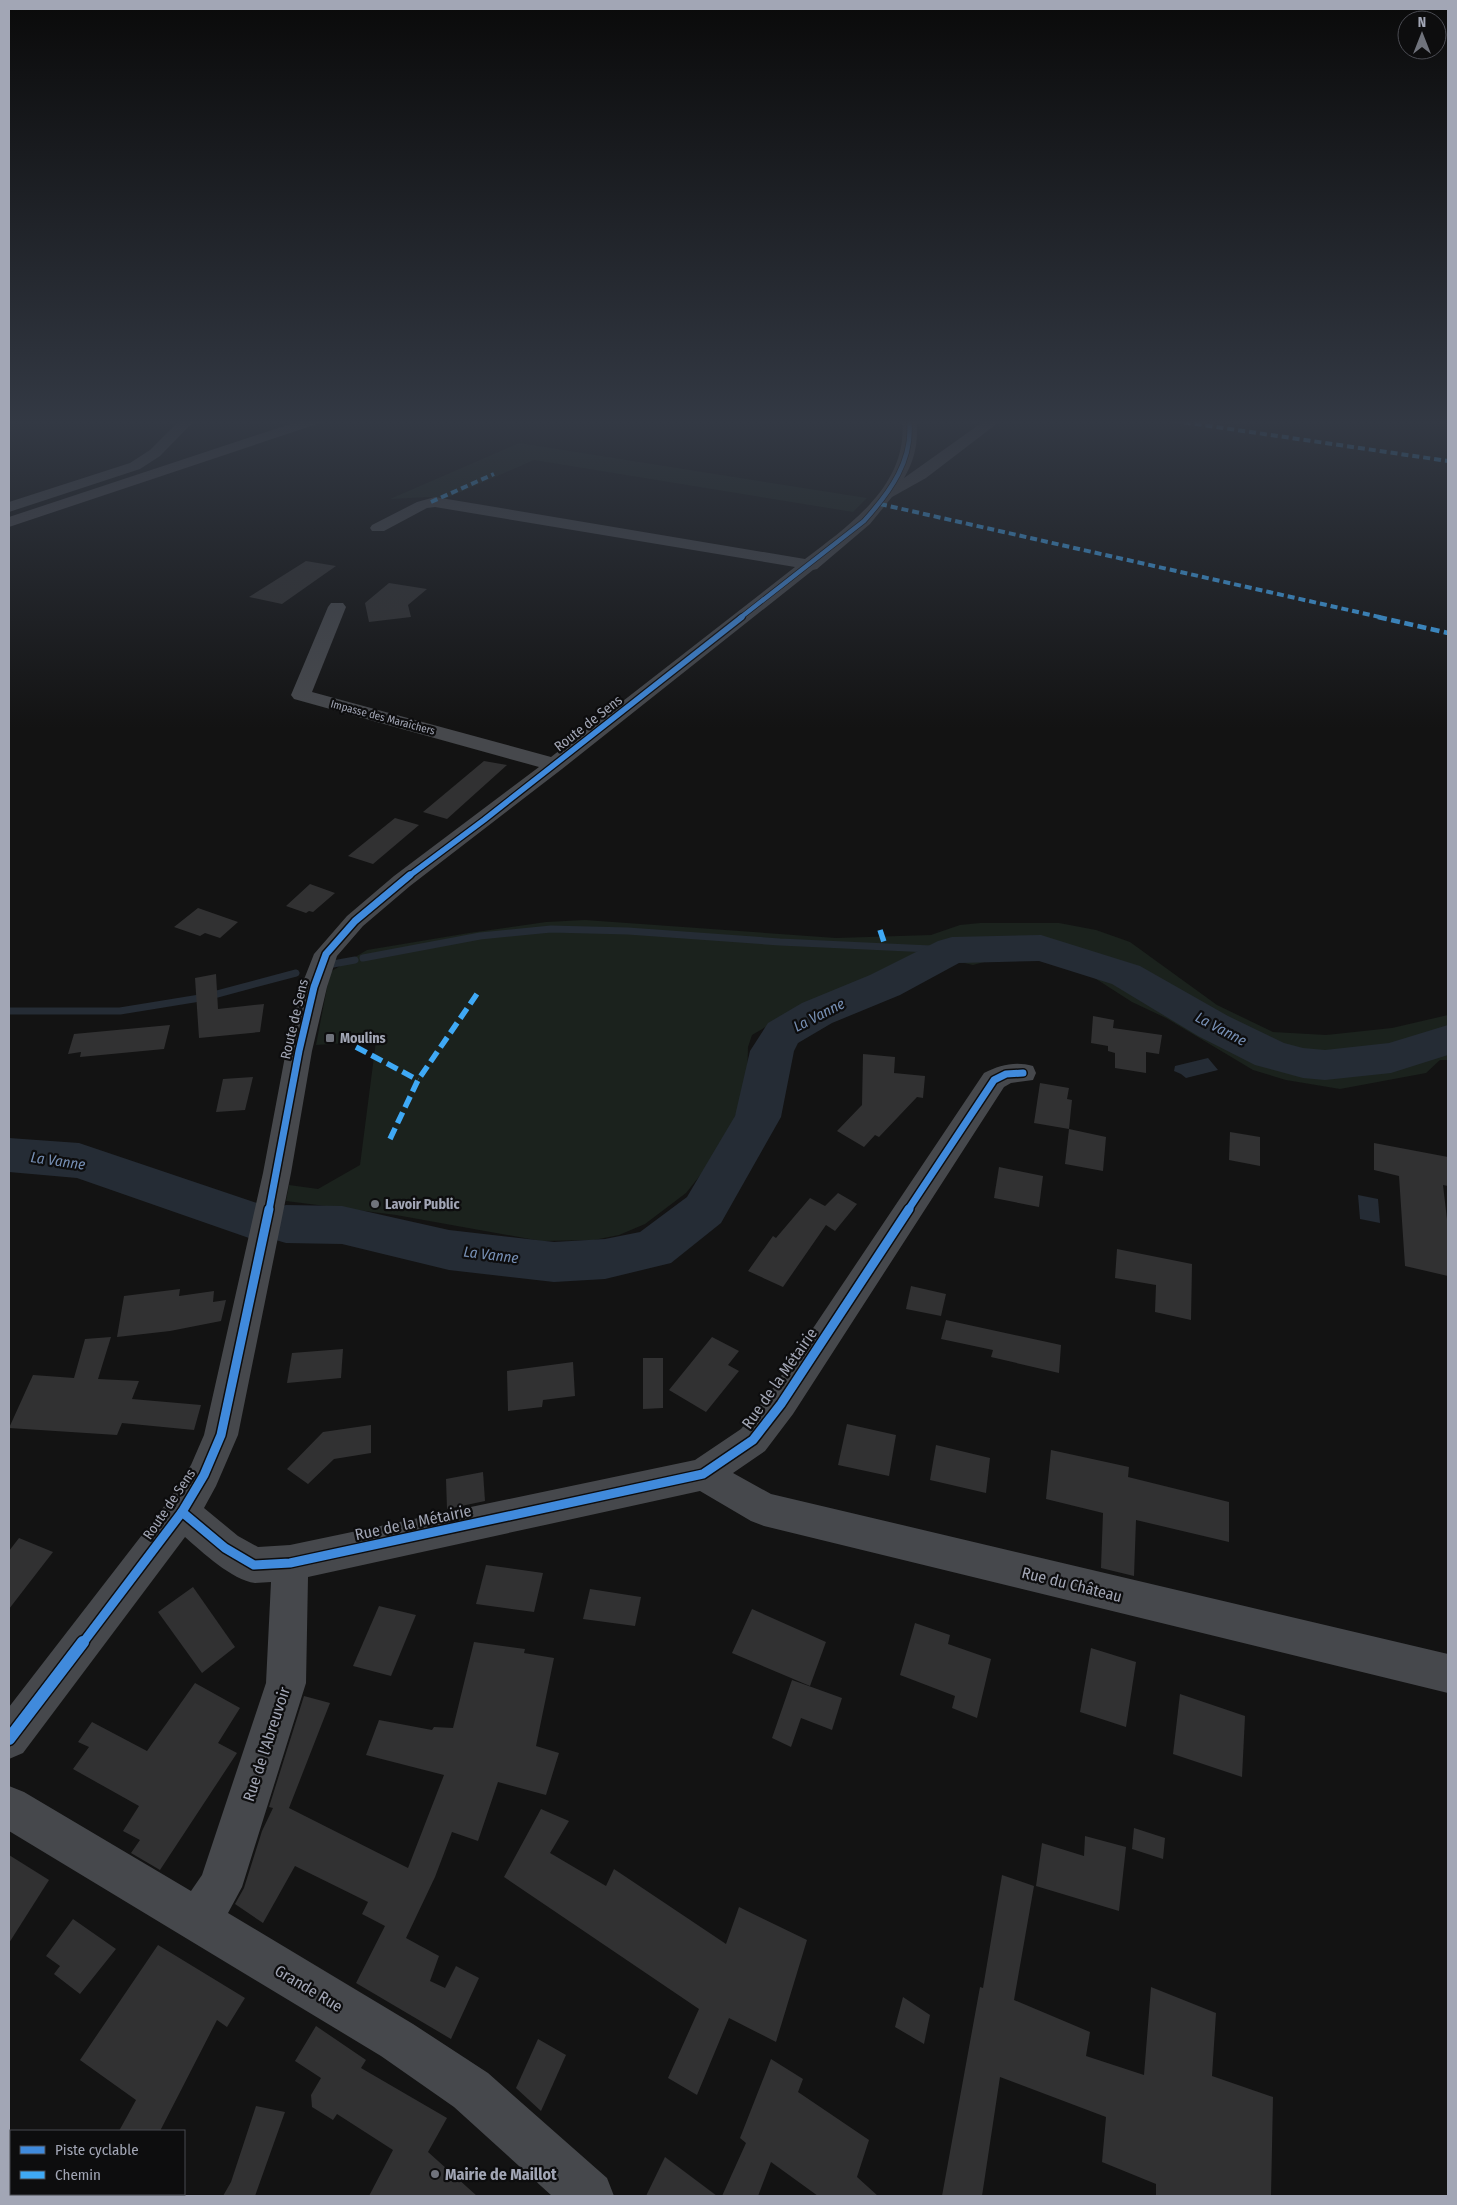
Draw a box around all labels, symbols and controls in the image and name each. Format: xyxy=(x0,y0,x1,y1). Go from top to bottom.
north arrow xyxy=(1397,10,1447,60)
text: N xyxy=(1418,14,1426,31)
street label: Route de Sens xyxy=(551,692,626,755)
street label: Impasse des Maraîchers xyxy=(329,697,437,738)
street label: Route de Sens xyxy=(277,977,312,1061)
water label: La Vanne xyxy=(790,994,848,1036)
water label: La Vanne xyxy=(1192,1008,1250,1050)
place label: Moulins xyxy=(340,1030,386,1047)
marker: Moulins xyxy=(324,1032,336,1044)
water label: La Vanne xyxy=(29,1148,87,1174)
place label: Lavoir Public xyxy=(385,1196,460,1213)
marker: Lavoir Public xyxy=(369,1198,381,1210)
water label: La Vanne xyxy=(462,1243,520,1267)
street label: Rue de la Métairie xyxy=(738,1324,821,1432)
street label: Route de Sens xyxy=(140,1466,199,1543)
street label: Rue de la Métairie xyxy=(353,1501,473,1544)
street label: Rue du Château xyxy=(1020,1563,1124,1606)
street label: Rue de l'Abreuvoir xyxy=(239,1684,294,1804)
street label: Grande Rue xyxy=(271,1961,346,2016)
legend xyxy=(10,2130,185,2195)
text: Piste cyclable xyxy=(55,2141,139,2159)
place label: Mairie de Maillot xyxy=(445,2165,557,2184)
text: Chemin xyxy=(55,2166,101,2184)
marker: Mairie de Maillot xyxy=(429,2168,441,2180)

